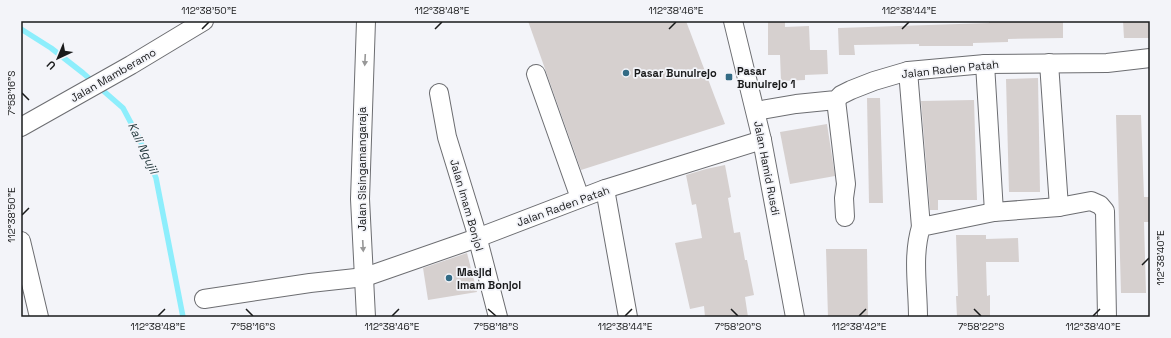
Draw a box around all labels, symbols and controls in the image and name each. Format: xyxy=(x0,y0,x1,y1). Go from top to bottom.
text: 112°38'50"E xyxy=(181,4,237,17)
text: 112°38'48"E xyxy=(415,4,470,17)
text: 112°38'46"E xyxy=(649,4,704,17)
text: 112°38'44"E xyxy=(882,4,937,17)
north arrow xyxy=(38,38,78,78)
street label: Jalan Mamberamo xyxy=(68,45,159,105)
one-way arrow xyxy=(361,54,368,66)
street label: Jalan Raden Patah xyxy=(901,57,999,81)
text: U xyxy=(44,58,59,73)
place label: Pasar Bunulrejo 1 xyxy=(737,64,795,91)
place label: Pasar Bunulrejo xyxy=(634,66,717,80)
marker: Pasar Bunulrejo xyxy=(621,68,631,78)
text: 7°58'16"S xyxy=(5,71,18,115)
marker: Pasar Bunulrejo 1 xyxy=(724,72,734,82)
street label: Jalan Sisingamangaraja xyxy=(355,106,369,231)
water label: Kali Ngujil xyxy=(124,120,163,178)
street label: Jalan Hamid Rusdi xyxy=(751,120,783,217)
street label: Jalan Imam Bonjol xyxy=(447,157,487,253)
street label: Jalan Raden Patah xyxy=(515,183,611,229)
text: 112°38'50"E xyxy=(5,187,18,243)
text: 112°38'40"E xyxy=(1154,230,1167,286)
one-way arrow xyxy=(359,240,366,252)
place label: Masjid Imam Bonjol xyxy=(457,265,521,292)
marker: Masjid Imam Bonjol xyxy=(444,273,454,283)
text: 112°38'48"E xyxy=(131,320,186,333)
text: 7°58'16"S xyxy=(231,320,275,333)
text: 112°38'46"E xyxy=(365,320,420,333)
text: 7°58'18"S xyxy=(474,320,518,333)
text: 112°38'44"E xyxy=(598,320,653,333)
text: 7°58'20"S xyxy=(715,320,762,333)
text: 112°38'42"E xyxy=(832,320,887,333)
text: 7°58'22"S xyxy=(958,320,1004,333)
text: 112°38'40"E xyxy=(1065,320,1121,333)

